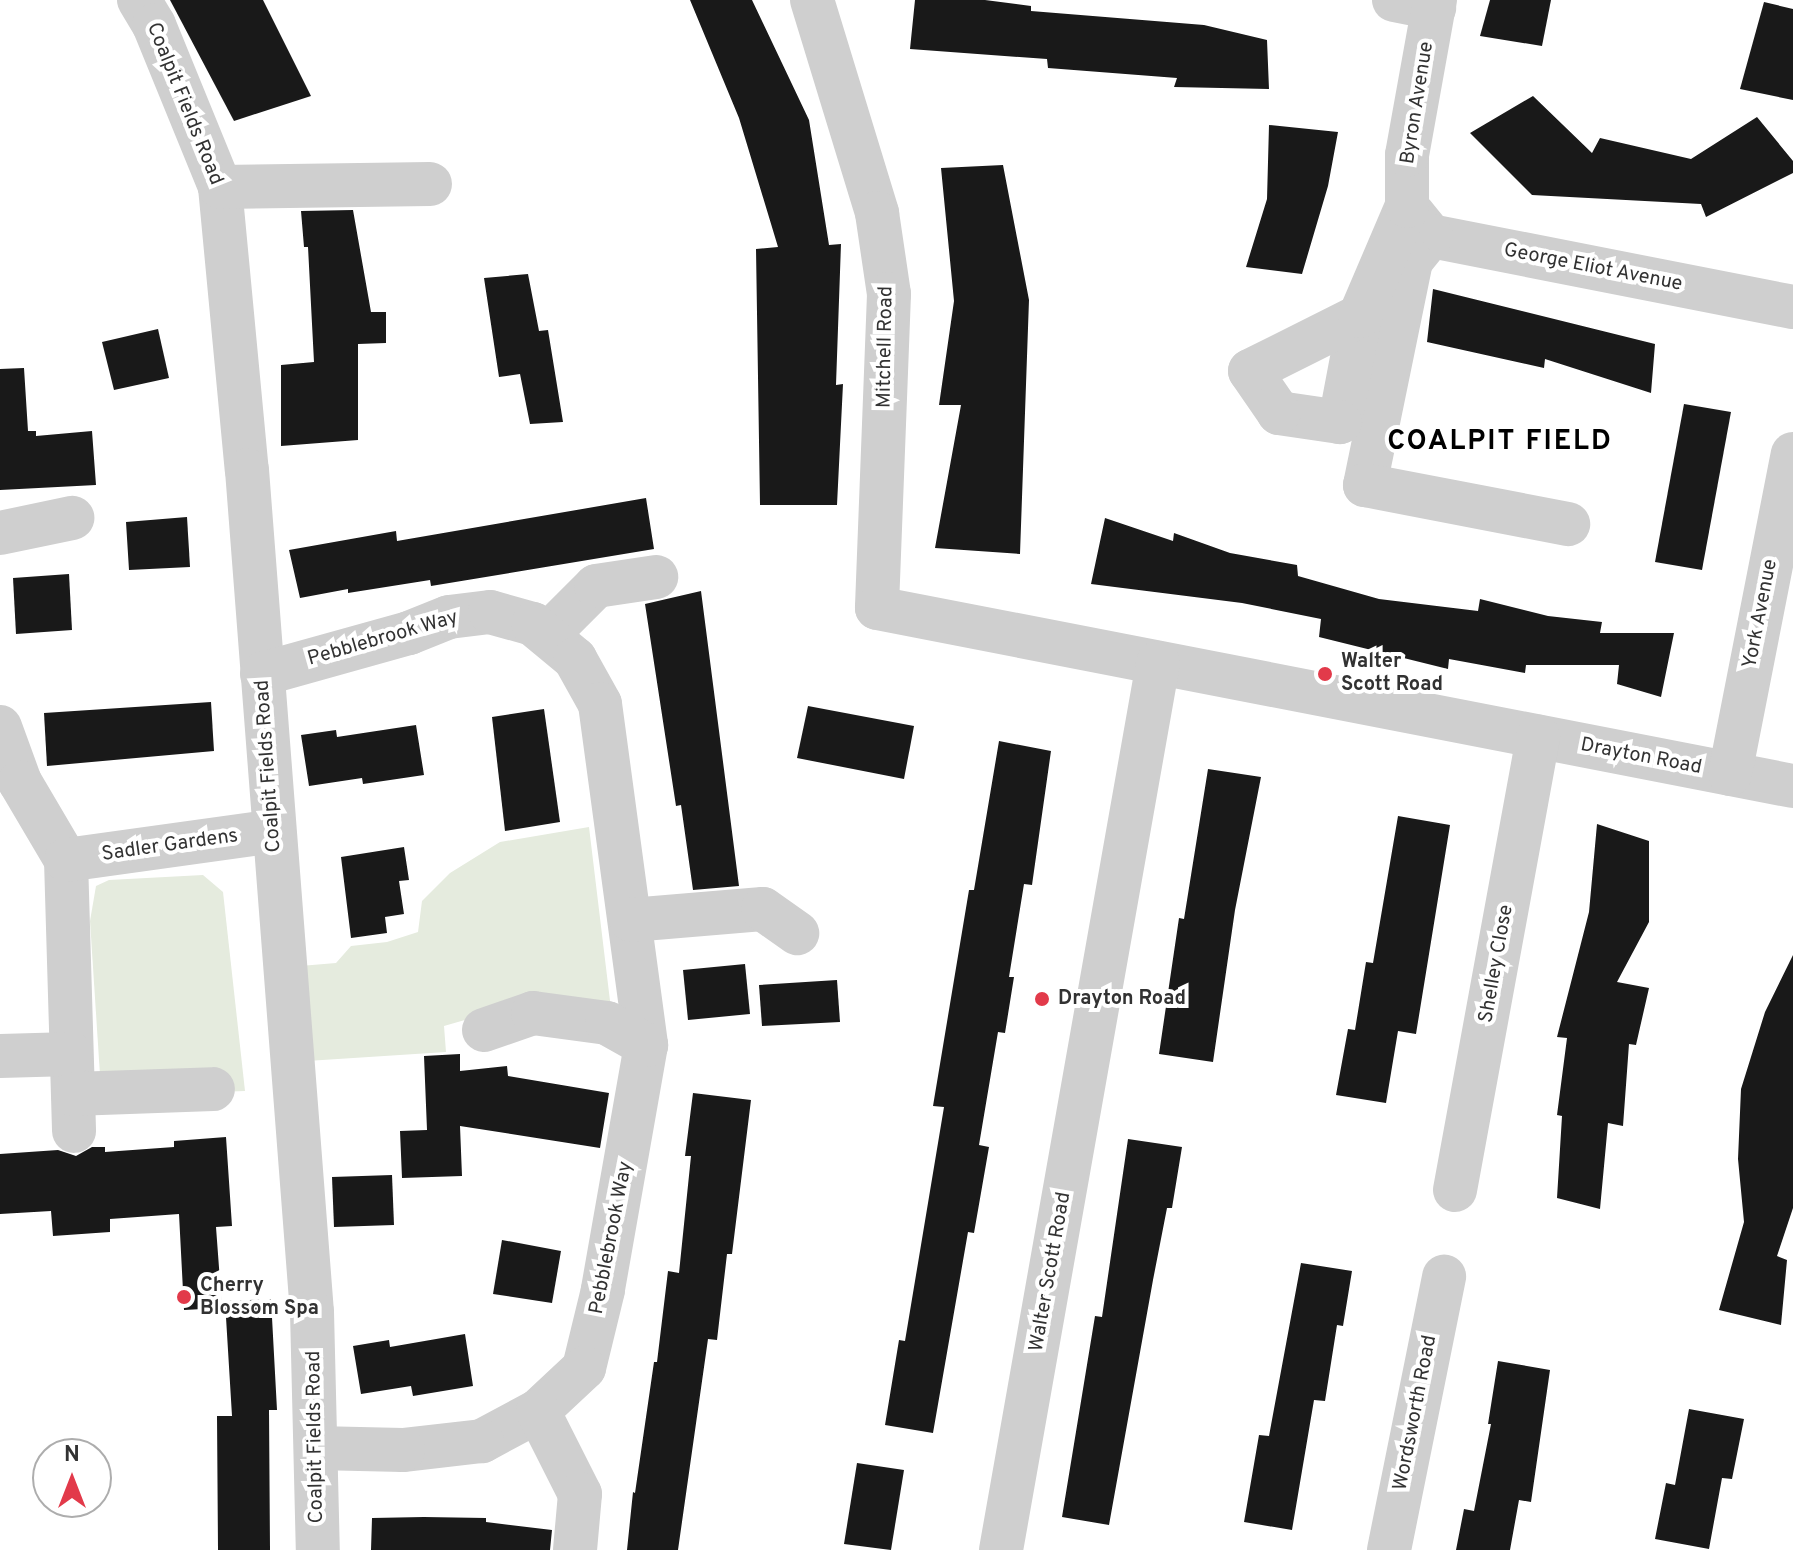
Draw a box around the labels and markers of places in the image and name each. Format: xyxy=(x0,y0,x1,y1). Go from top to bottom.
place label: Walter Scott Road xyxy=(1341,650,1443,697)
marker: Walter Scott Road xyxy=(1316,665,1334,683)
place label: Drayton Road xyxy=(1058,987,1186,1011)
marker: Drayton Road xyxy=(1033,990,1051,1008)
place label: Cherry Blossom Spa xyxy=(200,1274,319,1321)
marker: Cherry Blossom Spa xyxy=(175,1288,193,1306)

